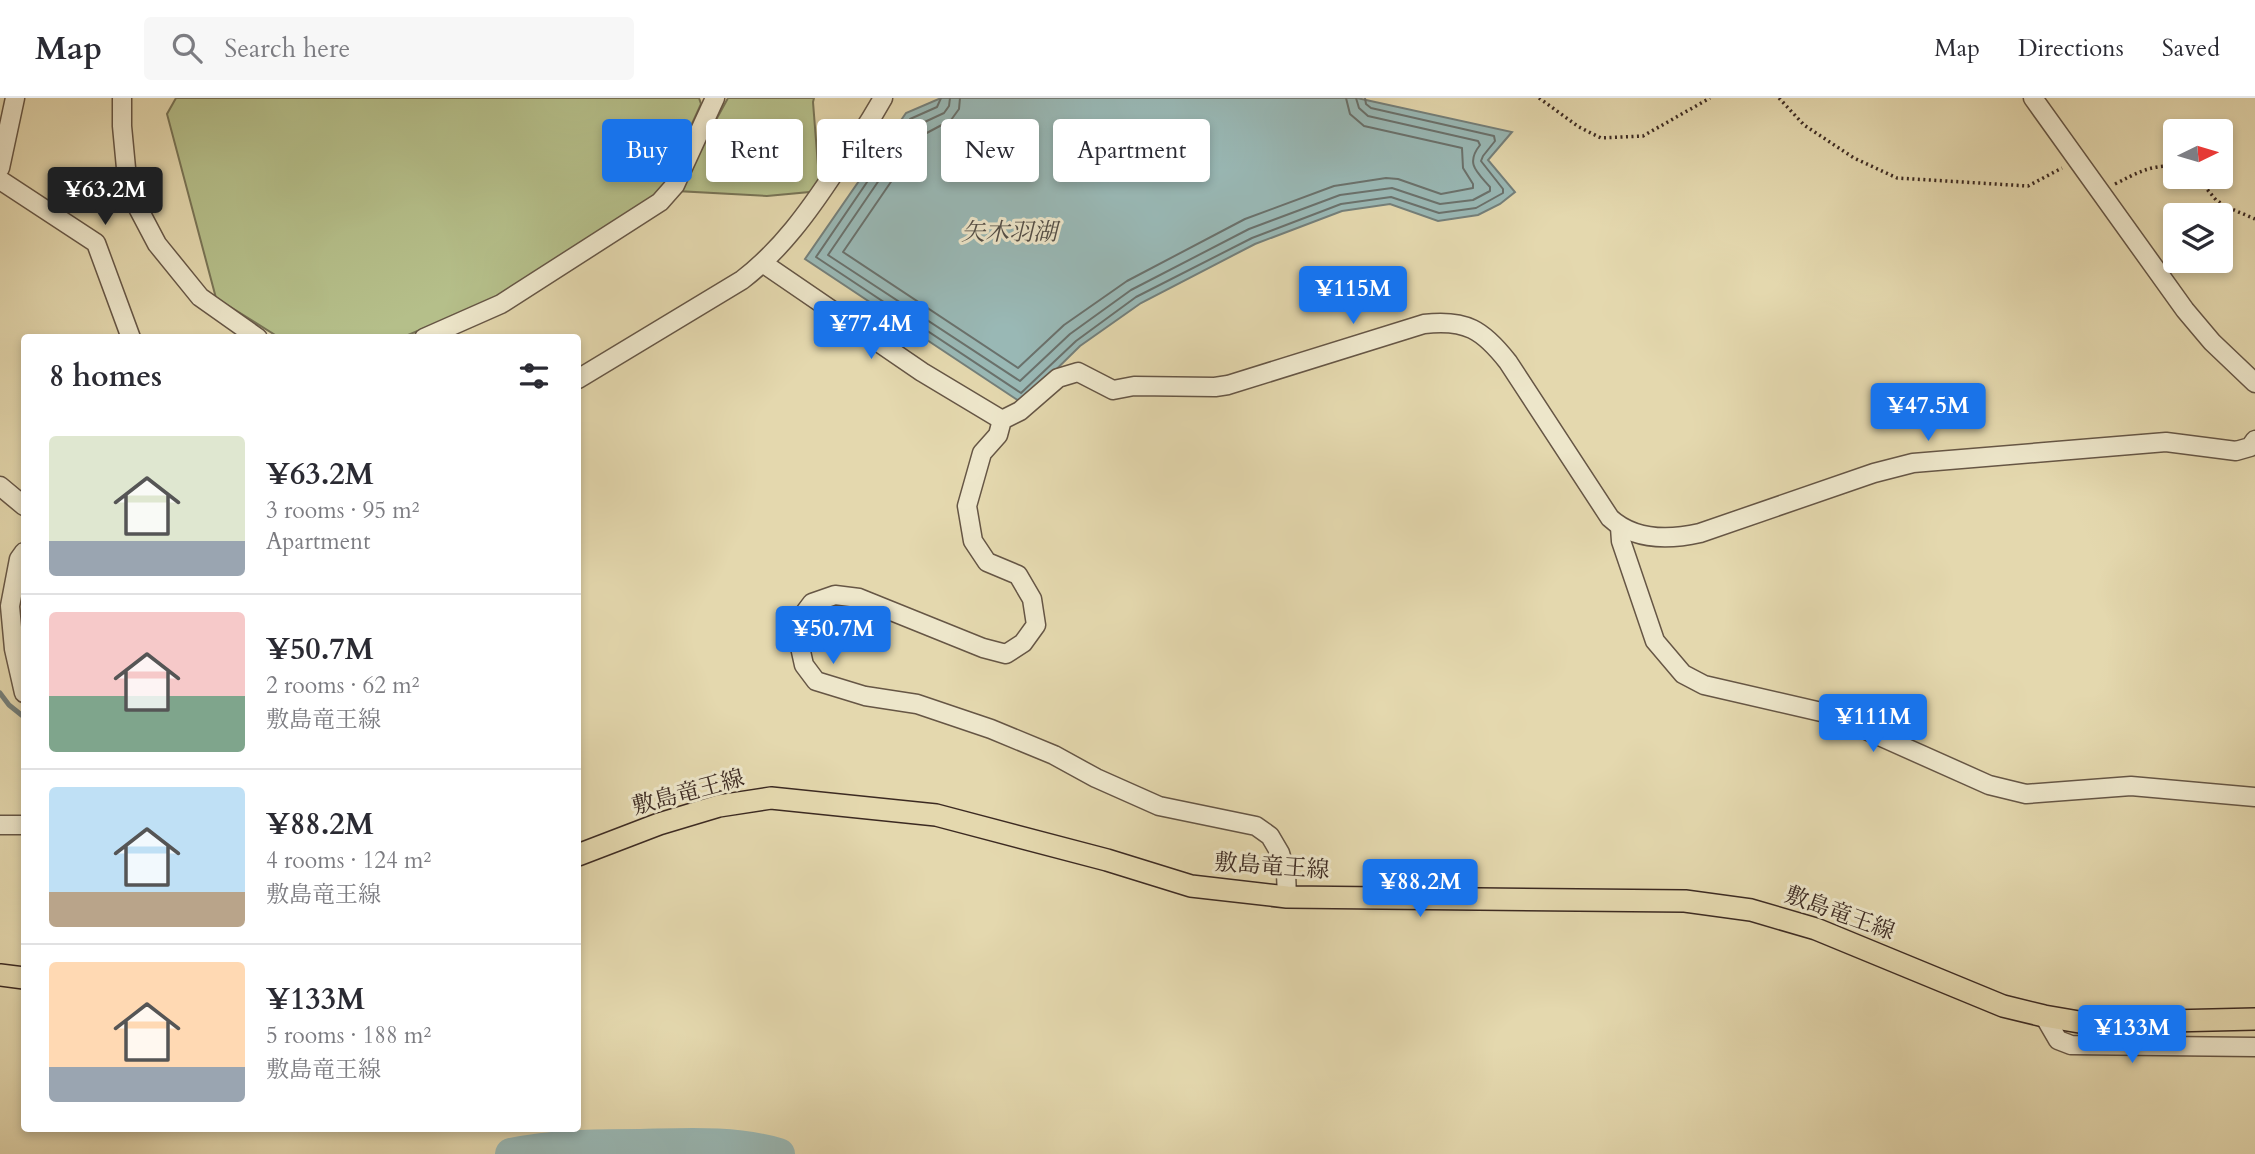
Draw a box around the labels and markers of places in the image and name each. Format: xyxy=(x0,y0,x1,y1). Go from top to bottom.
pin: ¥63.2M xyxy=(48,167,162,227)
pin: ¥115M xyxy=(1304,266,1402,326)
pin: ¥77.4M xyxy=(814,302,928,361)
pin: ¥47.5M xyxy=(1871,384,1985,443)
pin: ¥50.7M xyxy=(776,606,890,666)
pin: ¥111M xyxy=(1824,694,1922,754)
pin: ¥88.2M xyxy=(1363,860,1477,919)
pin: ¥133M xyxy=(2083,1006,2181,1065)

